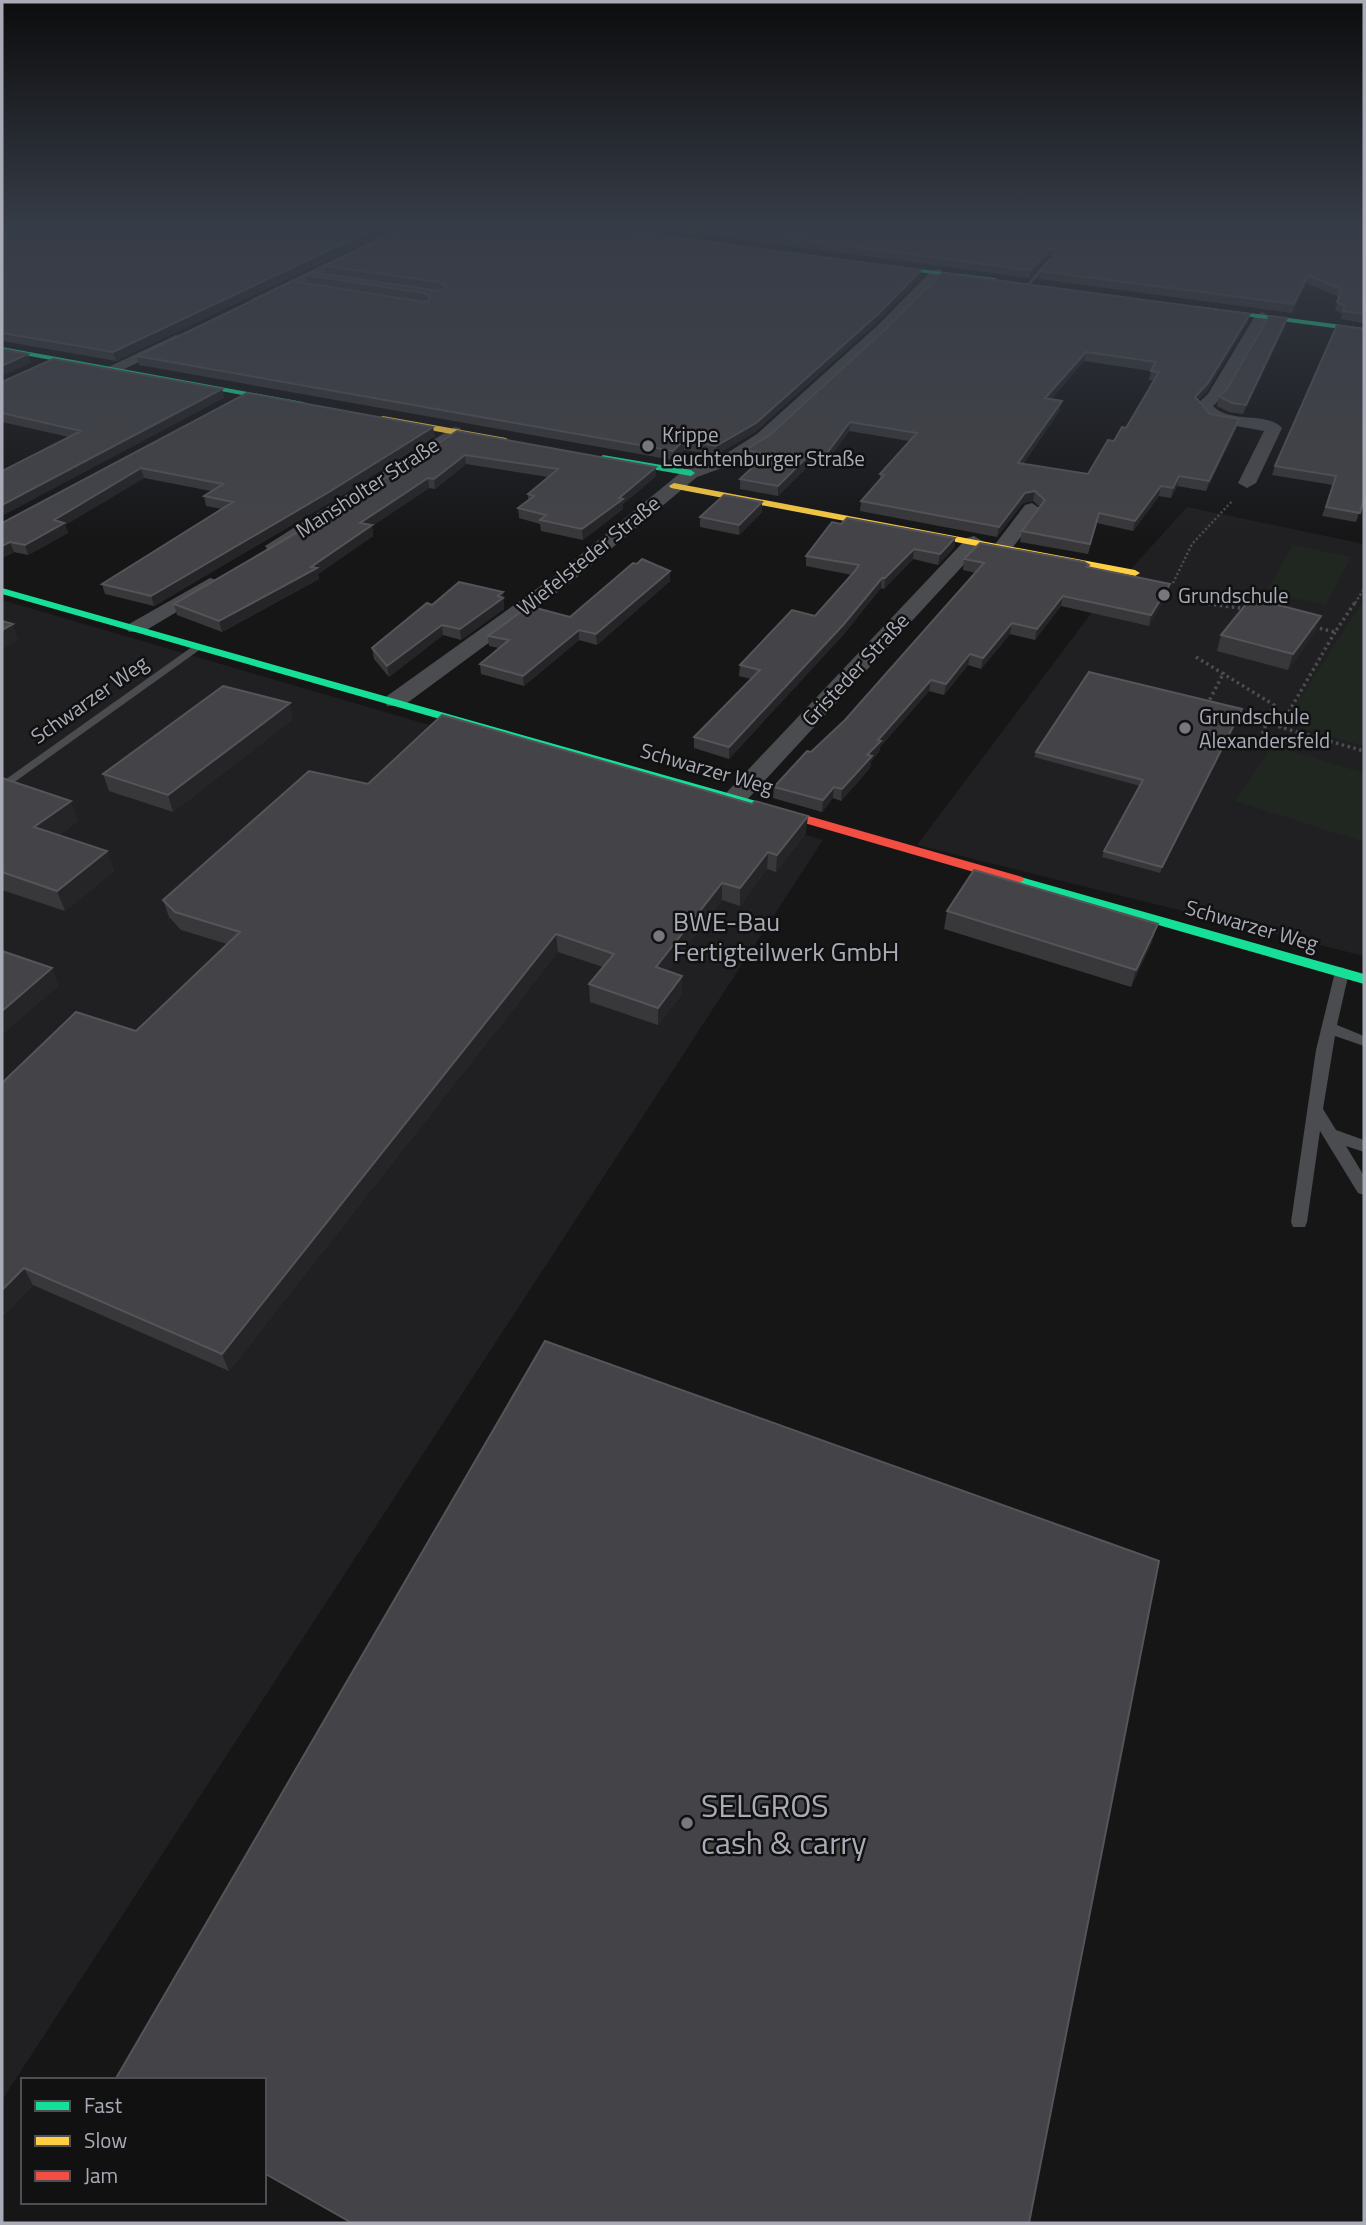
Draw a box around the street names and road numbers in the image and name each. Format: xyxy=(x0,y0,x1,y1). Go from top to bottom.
street label: Mansholter Straße xyxy=(289,429,445,545)
street label: Wiefelsteder Straße xyxy=(509,487,667,623)
street label: Gristeder Straße xyxy=(794,605,916,733)
street label: Schwarzer Weg xyxy=(24,646,154,751)
street label: Schwarzer Weg xyxy=(637,734,777,802)
street label: Schwarzer Weg xyxy=(1182,891,1322,959)

